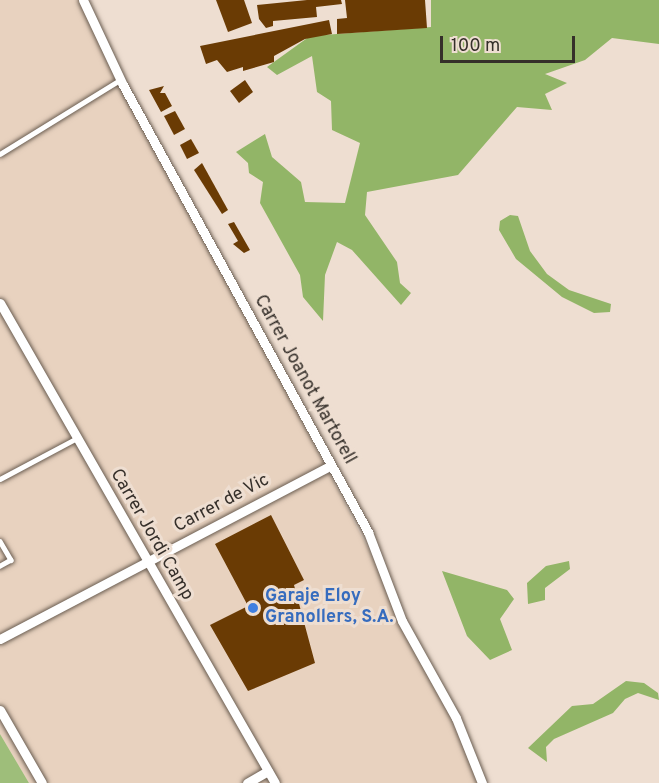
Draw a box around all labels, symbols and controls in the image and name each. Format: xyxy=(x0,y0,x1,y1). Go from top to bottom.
scale bar xyxy=(443,24,578,62)
text: 100 m xyxy=(451,35,500,58)
street label: Carrer Joanot Martorell xyxy=(248,292,360,468)
street label: Carrer Jordi Camp xyxy=(105,465,197,605)
street label: Carrer de Vic xyxy=(170,470,274,538)
place label: Garaje Eloy Granollers, S.A. xyxy=(265,587,394,630)
marker: Garaje Eloy Granollers, S.A. xyxy=(246,601,260,615)

